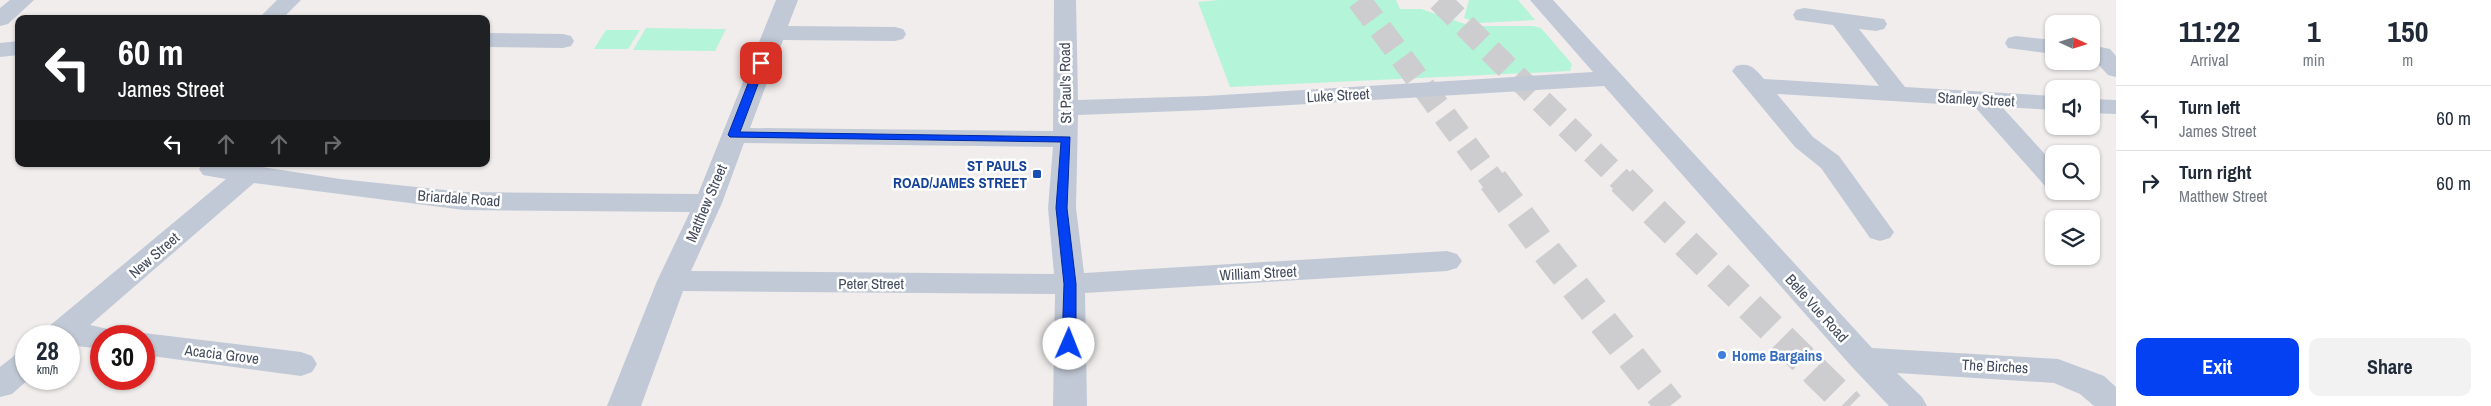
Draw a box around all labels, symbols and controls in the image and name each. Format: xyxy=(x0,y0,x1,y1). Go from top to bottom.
text: 11:22 xyxy=(2179,11,2240,51)
text: 1 xyxy=(2307,11,2321,51)
text: 150 xyxy=(2387,11,2428,51)
north arrow xyxy=(2045,15,2100,70)
map controls xyxy=(2045,15,2100,265)
text: 60 m xyxy=(118,29,183,76)
icon: left xyxy=(35,35,100,100)
pin xyxy=(740,42,782,84)
street label: St Paul's Road xyxy=(1054,42,1076,124)
icon: arrive xyxy=(747,49,775,77)
text: Arrival xyxy=(2190,49,2228,71)
text: min xyxy=(2303,49,2325,71)
text: m xyxy=(2402,49,2413,71)
text: James Street xyxy=(118,74,224,104)
button: sound xyxy=(2045,80,2100,135)
street label: Luke Street xyxy=(1306,83,1371,107)
street label: Stanley Street xyxy=(1937,86,2016,112)
text: Turn left xyxy=(2179,94,2240,120)
icon: left xyxy=(2136,104,2164,132)
text: 60 m xyxy=(2436,105,2471,131)
text: James Street xyxy=(2179,120,2256,142)
icon: left xyxy=(159,130,187,158)
icon: ahead xyxy=(212,130,240,158)
icon: ahead xyxy=(265,130,293,158)
icon: right xyxy=(318,130,346,158)
button: search xyxy=(2045,145,2100,200)
place label: ST PAULS ROAD/JAMES STREET xyxy=(893,155,1027,193)
text: Turn right xyxy=(2179,159,2251,185)
street label: Matthew Street xyxy=(680,160,732,245)
marker: ST PAULS ROAD/JAMES STREET xyxy=(1031,168,1043,180)
icon: right xyxy=(2136,169,2164,197)
text: 60 m xyxy=(2436,170,2471,196)
street label: Briardale Road xyxy=(417,185,501,211)
text: Matthew Street xyxy=(2179,185,2267,207)
button: layers xyxy=(2045,210,2100,265)
street label: New Street xyxy=(124,227,184,283)
street label: William Street xyxy=(1219,260,1298,286)
street label: Belle Vue Road xyxy=(1781,269,1853,347)
street label: Peter Street xyxy=(838,273,904,294)
position arrow xyxy=(1042,317,1094,369)
speed limit sign: 30 xyxy=(90,325,155,390)
text: 28 xyxy=(36,334,59,368)
button: Exit xyxy=(2136,338,2299,396)
button: Share xyxy=(2309,338,2471,396)
street label: Acacia Grove xyxy=(183,339,260,369)
place label: Home Bargains xyxy=(1732,345,1822,366)
marker: Home Bargains xyxy=(1716,349,1728,361)
street label: The Birches xyxy=(1961,354,2029,378)
text: km/h xyxy=(37,362,58,378)

